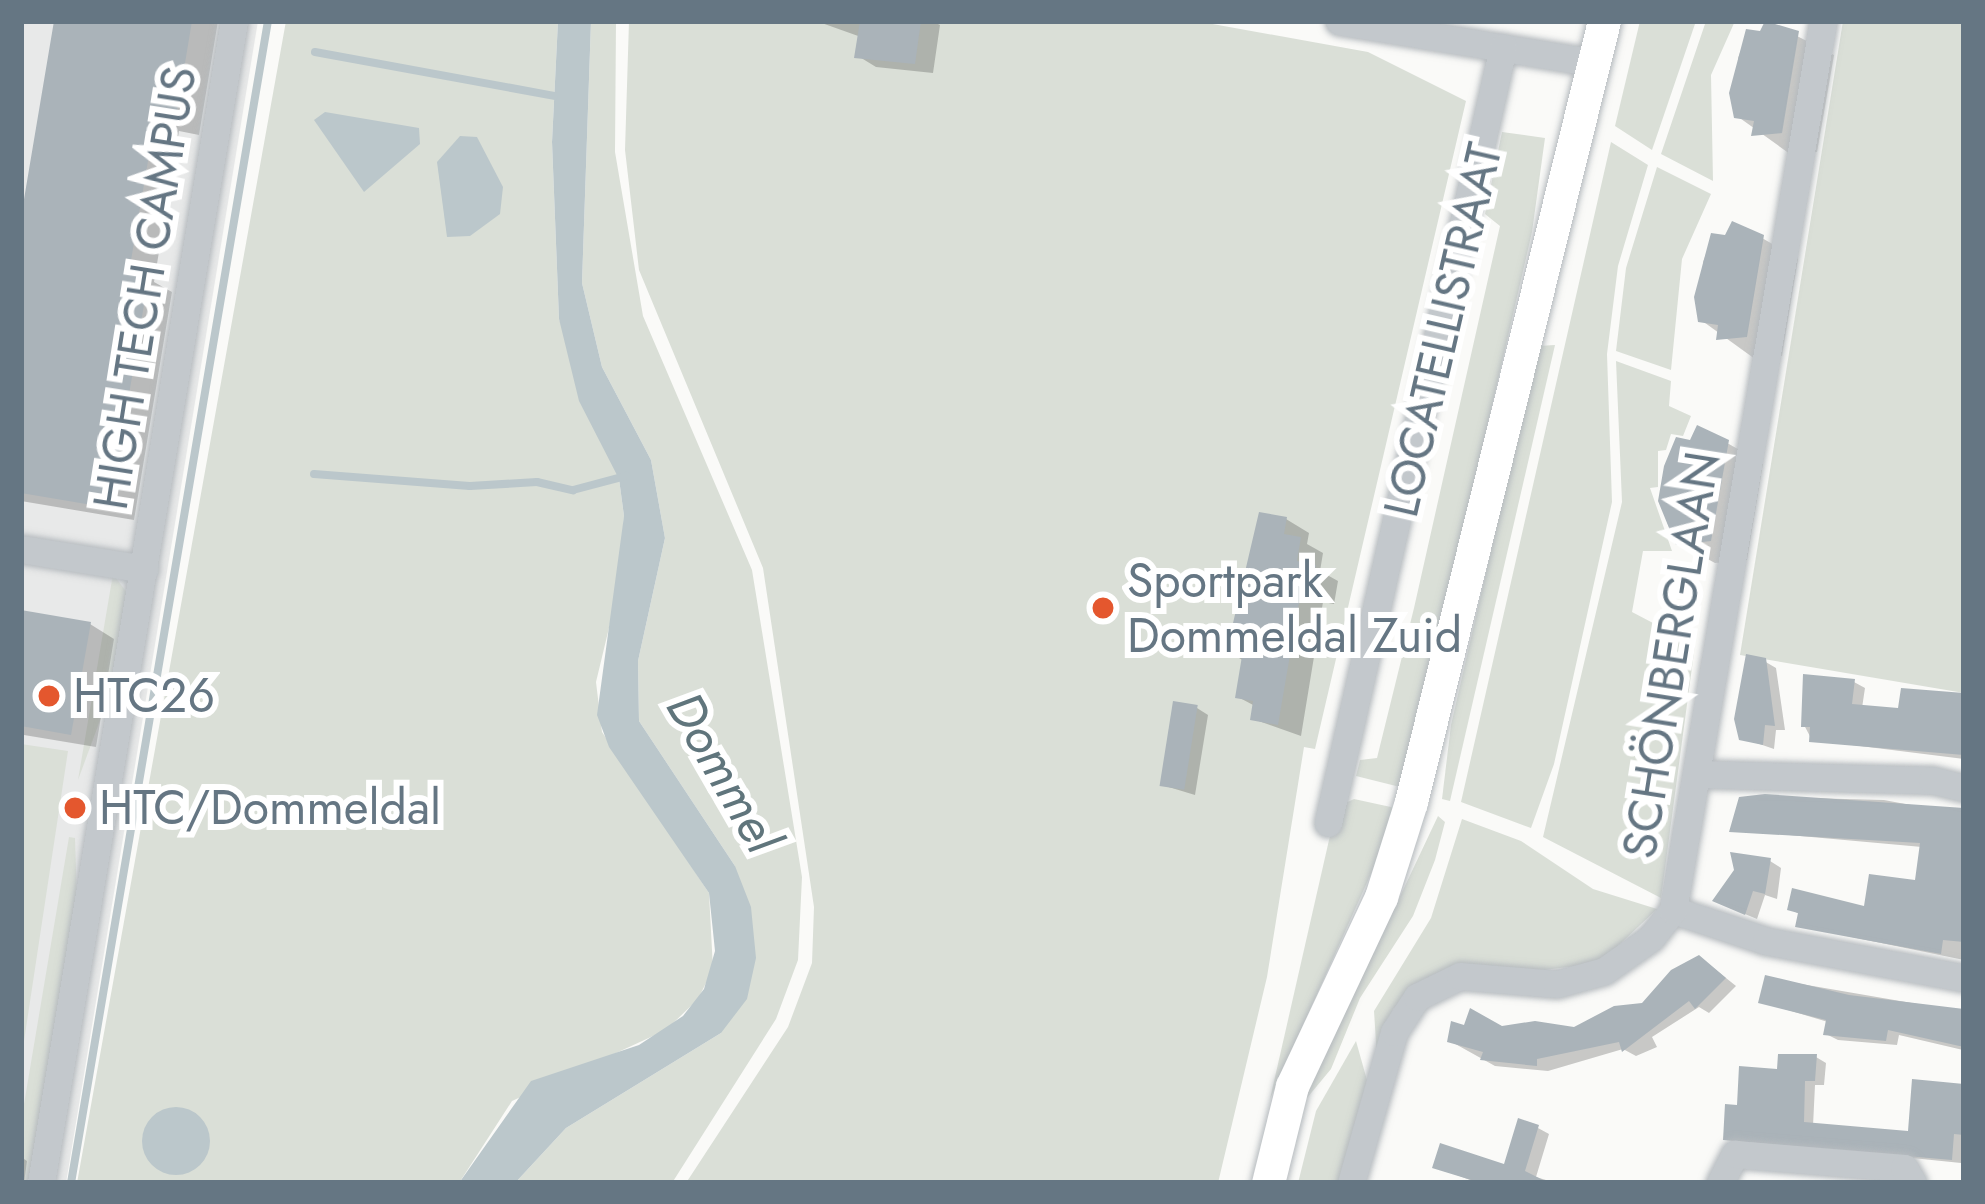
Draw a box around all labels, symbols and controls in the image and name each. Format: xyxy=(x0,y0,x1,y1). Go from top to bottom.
street label: HIGH TECH CAMPUS xyxy=(82,62,208,514)
street label: LOCATELLISTRAAT xyxy=(1372,138,1514,522)
street label: SCHÖNBERGLAAN xyxy=(1610,448,1732,862)
place label: Sportpark Dommeldal Zuid xyxy=(1127,551,1462,664)
marker: Sportpark Dommeldal Zuid xyxy=(1090,595,1116,621)
place label: HTC26 xyxy=(73,667,215,725)
water label: Dommel xyxy=(654,681,794,863)
marker: HTC26 xyxy=(36,683,62,709)
place label: HTC/Dommeldal xyxy=(99,779,441,837)
marker: HTC/Dommeldal xyxy=(62,795,88,821)

